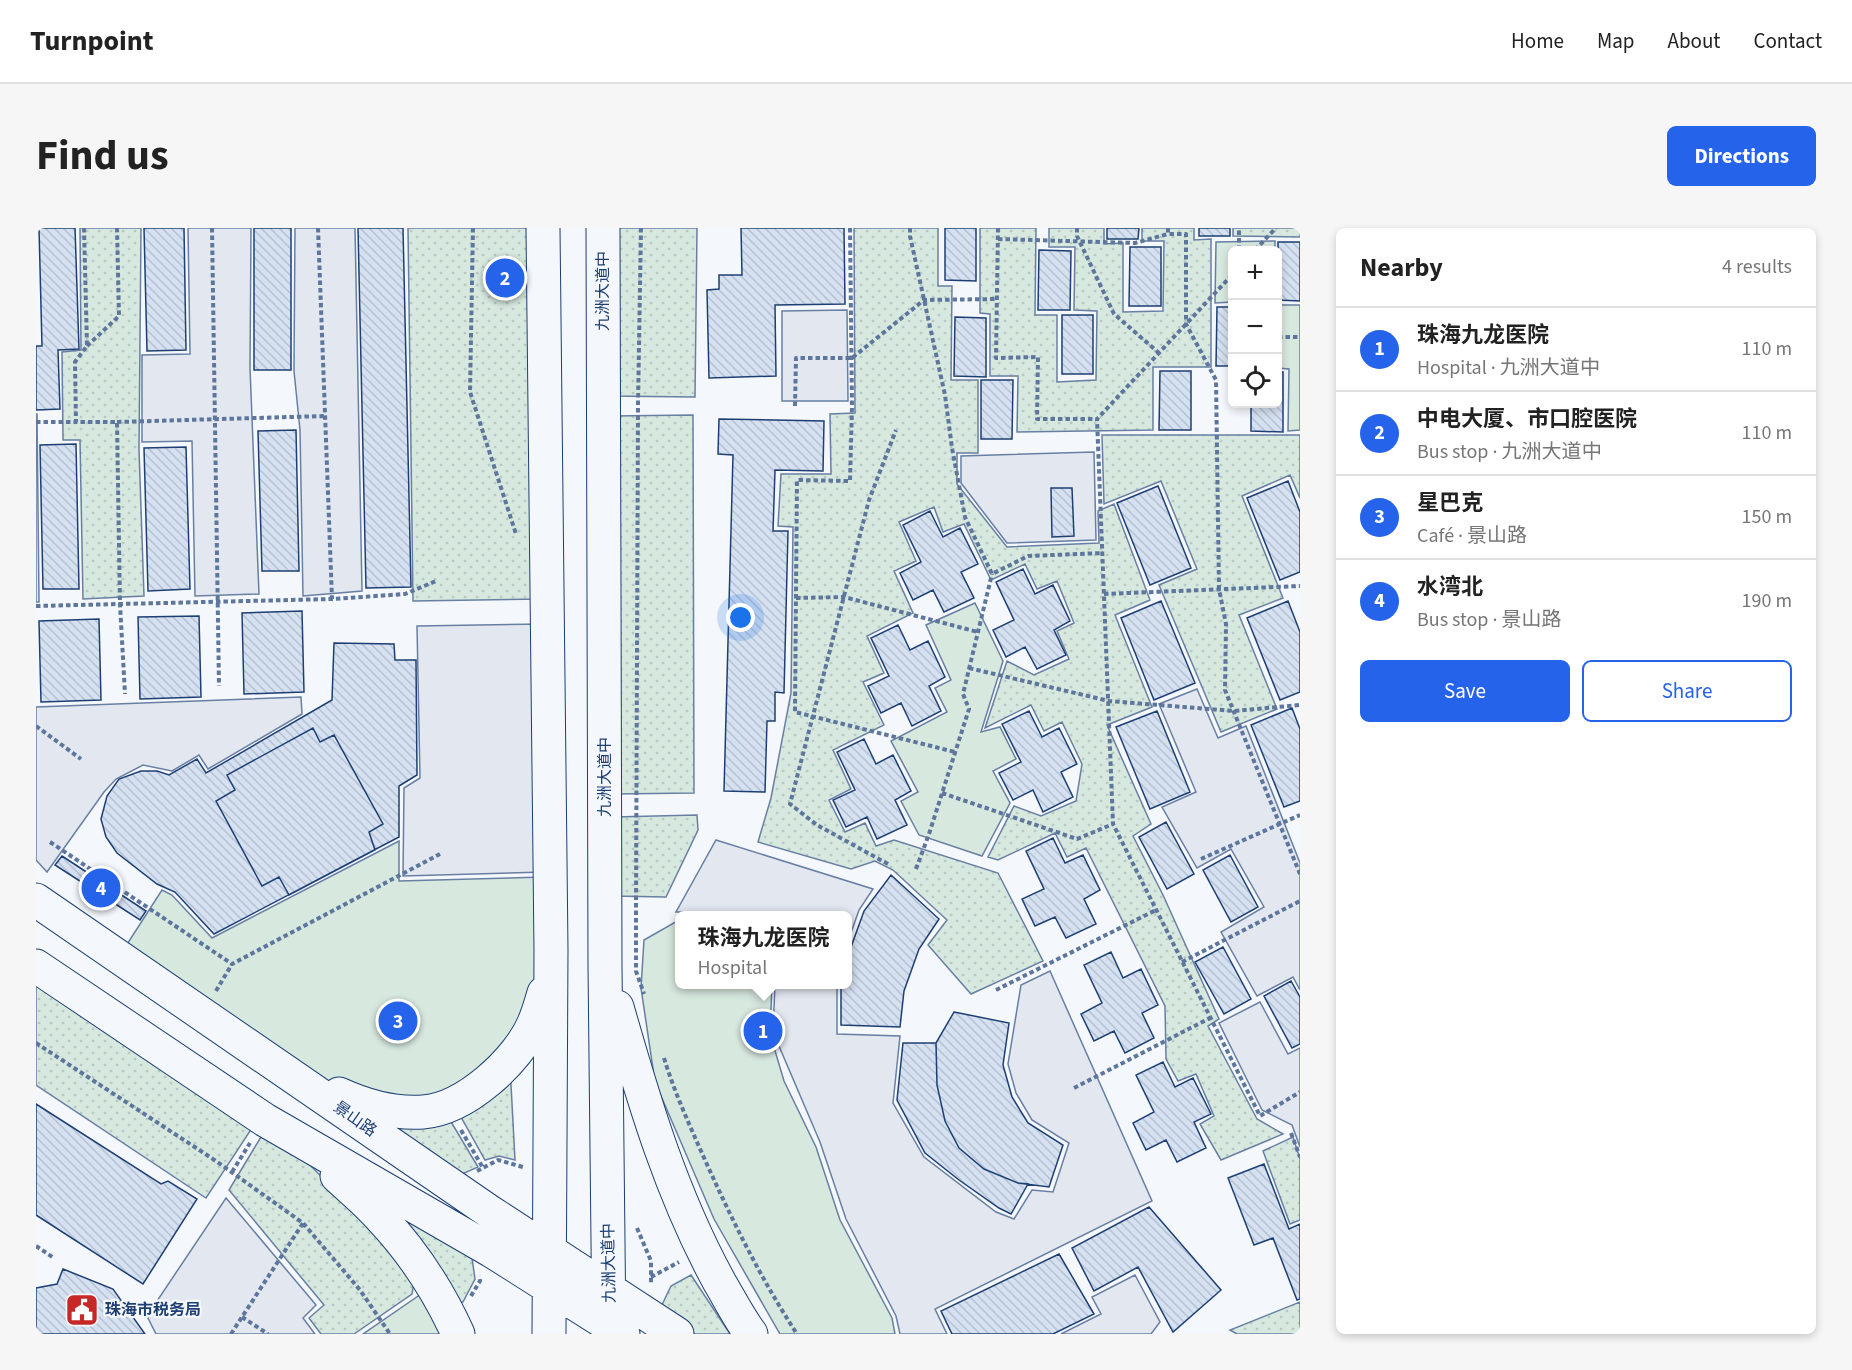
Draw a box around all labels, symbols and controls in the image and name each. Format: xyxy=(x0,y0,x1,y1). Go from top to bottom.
text: Turnpoint xyxy=(30,21,154,61)
text: Home xyxy=(1511,26,1564,56)
text: Map xyxy=(1597,26,1635,56)
text: About xyxy=(1668,26,1720,56)
text: Contact xyxy=(1753,26,1822,56)
text: Find us xyxy=(36,126,169,186)
button: Directions xyxy=(1667,126,1816,186)
map controls xyxy=(1228,246,1282,408)
button: + xyxy=(1228,246,1282,300)
text: Nearby xyxy=(1360,249,1443,286)
street label: 九洲大道中 xyxy=(592,251,614,331)
text: 4 results xyxy=(1722,253,1792,281)
pin: 2 xyxy=(486,256,524,300)
button: − xyxy=(1228,300,1282,354)
text: 珠海九龙医院 xyxy=(1417,319,1549,351)
text: 1 xyxy=(1374,335,1385,363)
text: 110 m xyxy=(1742,335,1792,363)
button: locate xyxy=(1228,354,1282,408)
text: Hospital · 九洲大道中 xyxy=(1417,354,1600,382)
text: 中电大厦、市口腔医院 xyxy=(1417,403,1637,435)
text: 2 xyxy=(1374,419,1385,447)
text: 110 m xyxy=(1742,419,1792,447)
text: Bus stop · 九洲大道中 xyxy=(1417,438,1601,466)
text: 星巴克 xyxy=(1417,487,1483,519)
text: 3 xyxy=(1374,503,1385,531)
text: 150 m xyxy=(1742,503,1792,531)
text: Café · 景山路 xyxy=(1417,522,1527,550)
text: 水湾北 xyxy=(1417,571,1483,603)
text: 4 xyxy=(1374,587,1385,615)
text: 190 m xyxy=(1742,587,1792,615)
your location xyxy=(726,603,755,632)
text: Bus stop · 景山路 xyxy=(1417,606,1561,634)
button: Save xyxy=(1360,660,1570,722)
button: Share xyxy=(1582,660,1792,722)
street label: 九洲大道中 xyxy=(594,737,616,817)
pin: 4 xyxy=(82,866,120,910)
popup xyxy=(675,911,852,989)
text: 珠海九龙医院 xyxy=(697,922,830,954)
text: Hospital xyxy=(697,954,767,982)
pin: 3 xyxy=(378,998,418,1044)
pin: 1 xyxy=(744,1008,782,1054)
street label: 景山路 xyxy=(329,1096,381,1142)
street label: 九洲大道中 xyxy=(597,1223,621,1303)
public building icon: 珠海市税务局 xyxy=(64,1292,100,1328)
place label: 珠海市税务局 xyxy=(105,1299,201,1321)

